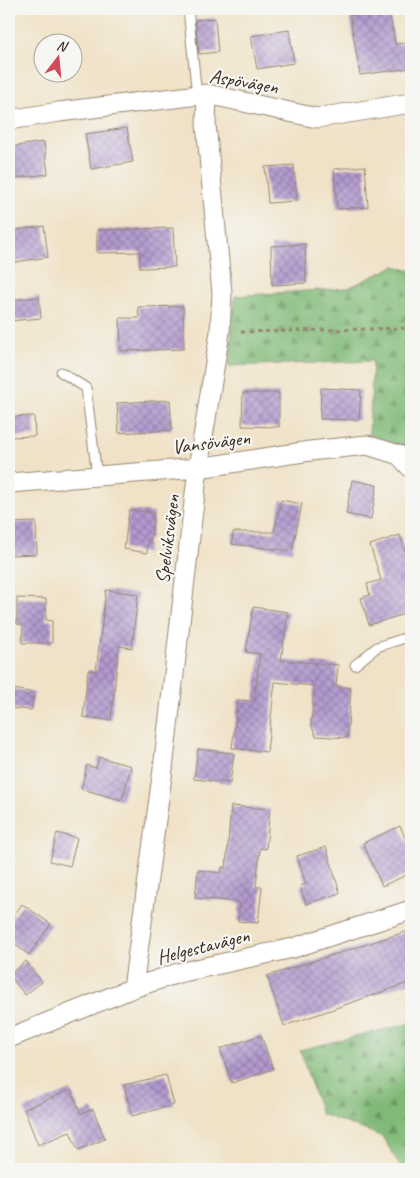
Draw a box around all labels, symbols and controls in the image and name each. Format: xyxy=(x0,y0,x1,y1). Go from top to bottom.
north arrow xyxy=(32,32,82,82)
text: N xyxy=(55,37,70,56)
street label: Aspövägen xyxy=(208,63,281,100)
street label: Vansövägen xyxy=(171,425,252,460)
street label: Spelviksvägen xyxy=(150,492,185,585)
street label: Helgestavägen xyxy=(154,923,253,970)

